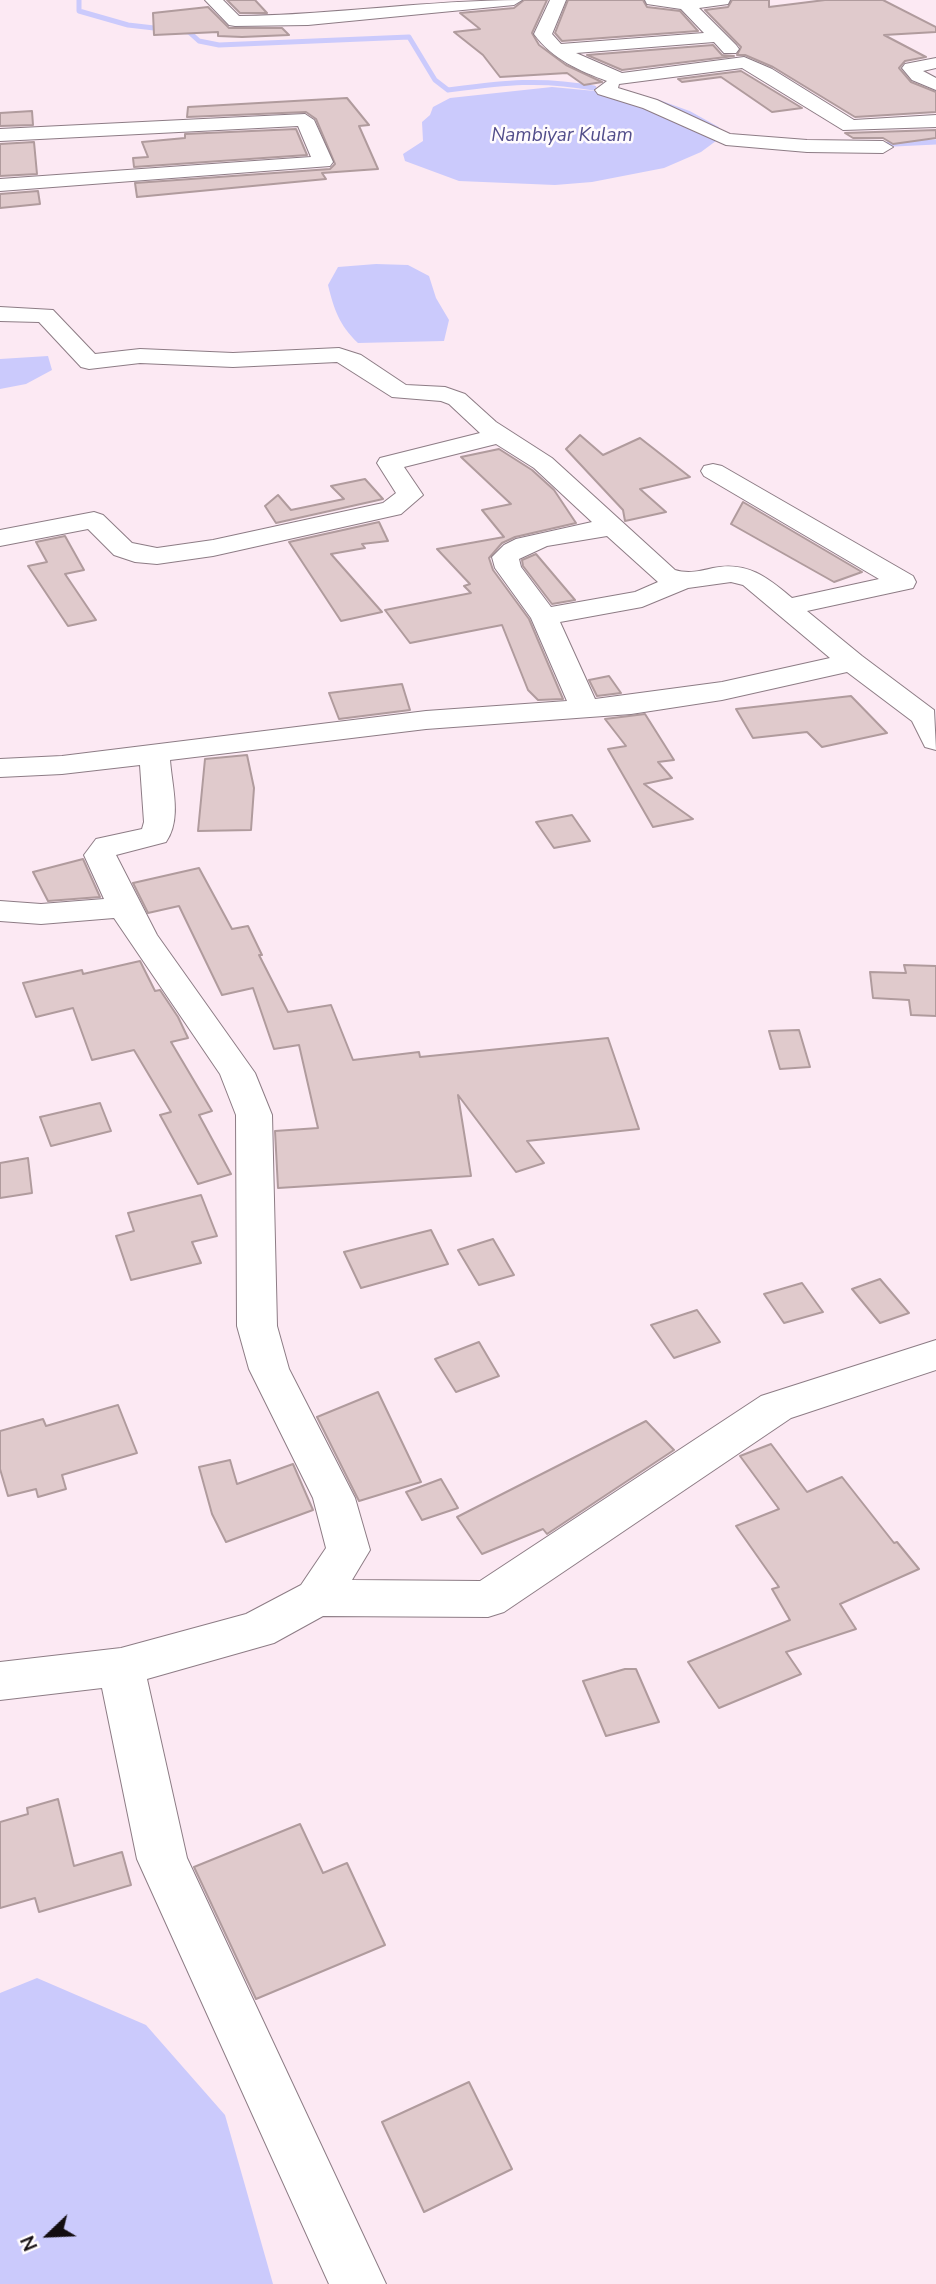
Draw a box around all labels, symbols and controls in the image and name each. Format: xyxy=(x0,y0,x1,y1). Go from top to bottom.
water label: Nambiyar Kulam xyxy=(491,125,633,147)
north arrow xyxy=(14,2200,84,2270)
text: N xyxy=(15,2232,44,2255)

